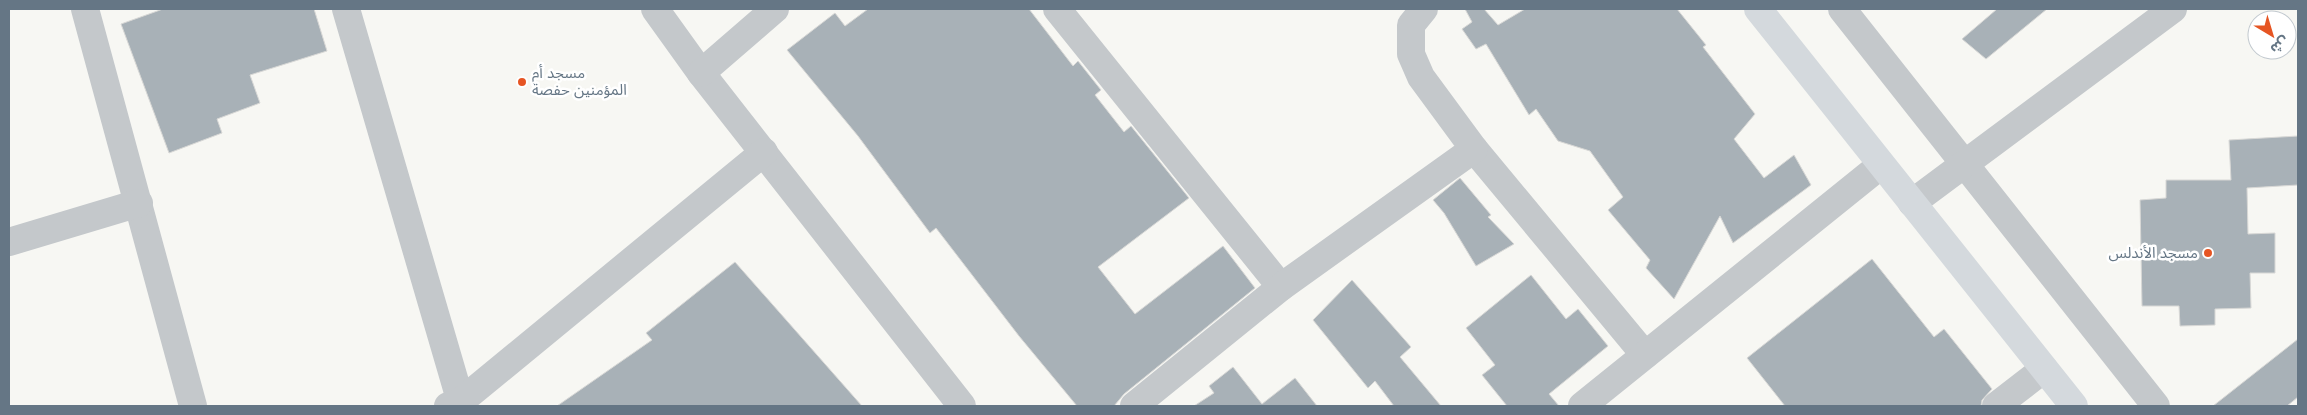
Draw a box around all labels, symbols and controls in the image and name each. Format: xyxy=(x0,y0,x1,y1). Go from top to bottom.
north arrow xyxy=(2247,10,2297,60)
text: ش xyxy=(2268,33,2292,57)
place label: مسجد أم المؤمنين حفصة xyxy=(532,64,627,99)
marker: مسجد أم المؤمنين حفصة xyxy=(516,76,528,88)
place label: مسجد الأندلس xyxy=(2108,244,2198,262)
marker: مسجد الأندلس xyxy=(2202,247,2214,259)

